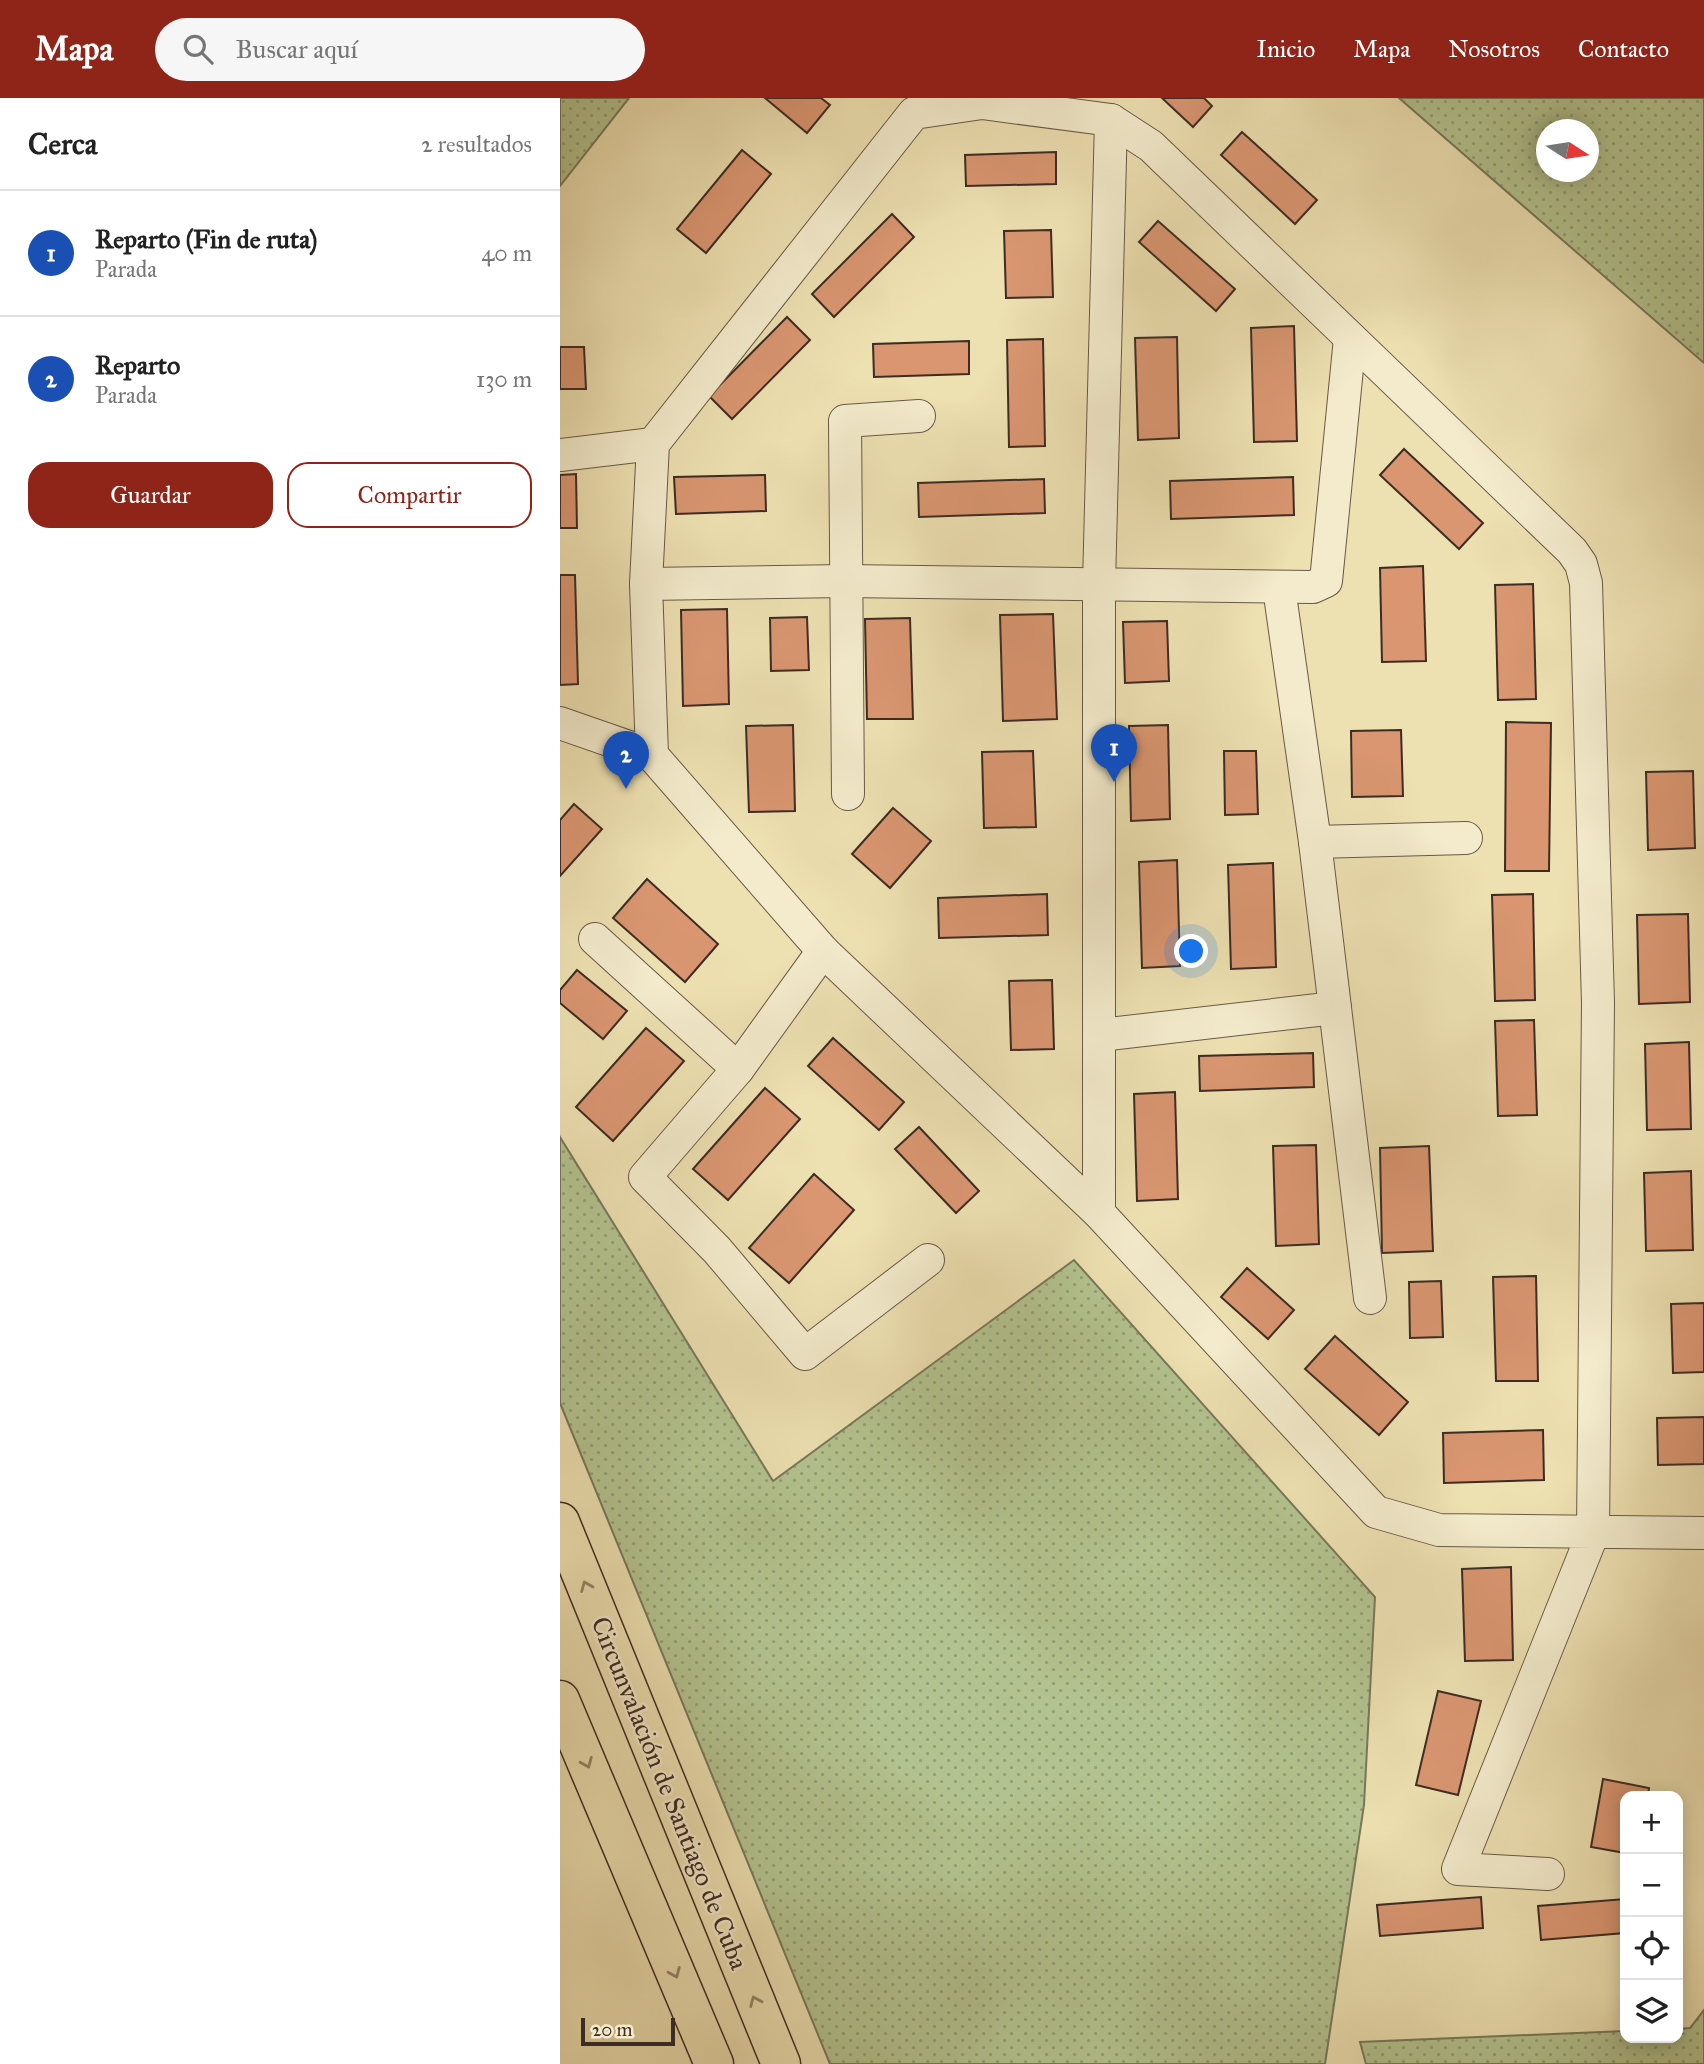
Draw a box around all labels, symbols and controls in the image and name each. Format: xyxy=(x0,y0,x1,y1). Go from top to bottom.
search box xyxy=(155,18,645,81)
text: Mapa xyxy=(35,29,113,69)
icon: search xyxy=(179,30,217,68)
text: Buscar aquí xyxy=(235,33,358,65)
text: Inicio xyxy=(1257,34,1315,64)
text: Mapa xyxy=(1353,34,1410,64)
text: Nosotros xyxy=(1448,34,1540,64)
text: Contacto xyxy=(1578,34,1669,64)
north arrow xyxy=(1536,119,1599,182)
text: Cerca xyxy=(28,126,97,162)
text: 2 resultados xyxy=(421,130,532,158)
text: Reparto (Fin de ruta) xyxy=(95,223,318,255)
text: 1 xyxy=(46,239,56,267)
text: 40 m xyxy=(482,239,532,267)
text: Parada xyxy=(95,255,157,283)
text: Reparto xyxy=(95,349,180,381)
text: 2 xyxy=(45,365,57,393)
text: 130 m xyxy=(476,365,532,393)
text: Parada xyxy=(95,381,157,409)
button: Guardar xyxy=(28,462,273,528)
button: Compartir xyxy=(287,462,532,528)
pin: 1 xyxy=(1091,724,1137,782)
pin: 2 xyxy=(603,731,649,789)
your location xyxy=(1174,934,1208,968)
one-way arrow xyxy=(580,1581,594,1593)
street label: Circunvalación de Santiago de Cuba xyxy=(584,1612,756,1974)
one-way arrow xyxy=(578,1757,592,1769)
map controls xyxy=(1620,1791,1683,2043)
button: + xyxy=(1620,1791,1683,1854)
button: − xyxy=(1620,1854,1683,1917)
button: locate xyxy=(1620,1917,1683,1980)
one-way arrow xyxy=(667,1966,681,1978)
button: layers xyxy=(1620,1980,1683,2043)
one-way arrow xyxy=(749,1996,763,2008)
scale bar xyxy=(581,2015,676,2047)
text: 20 m xyxy=(592,2018,633,2041)

